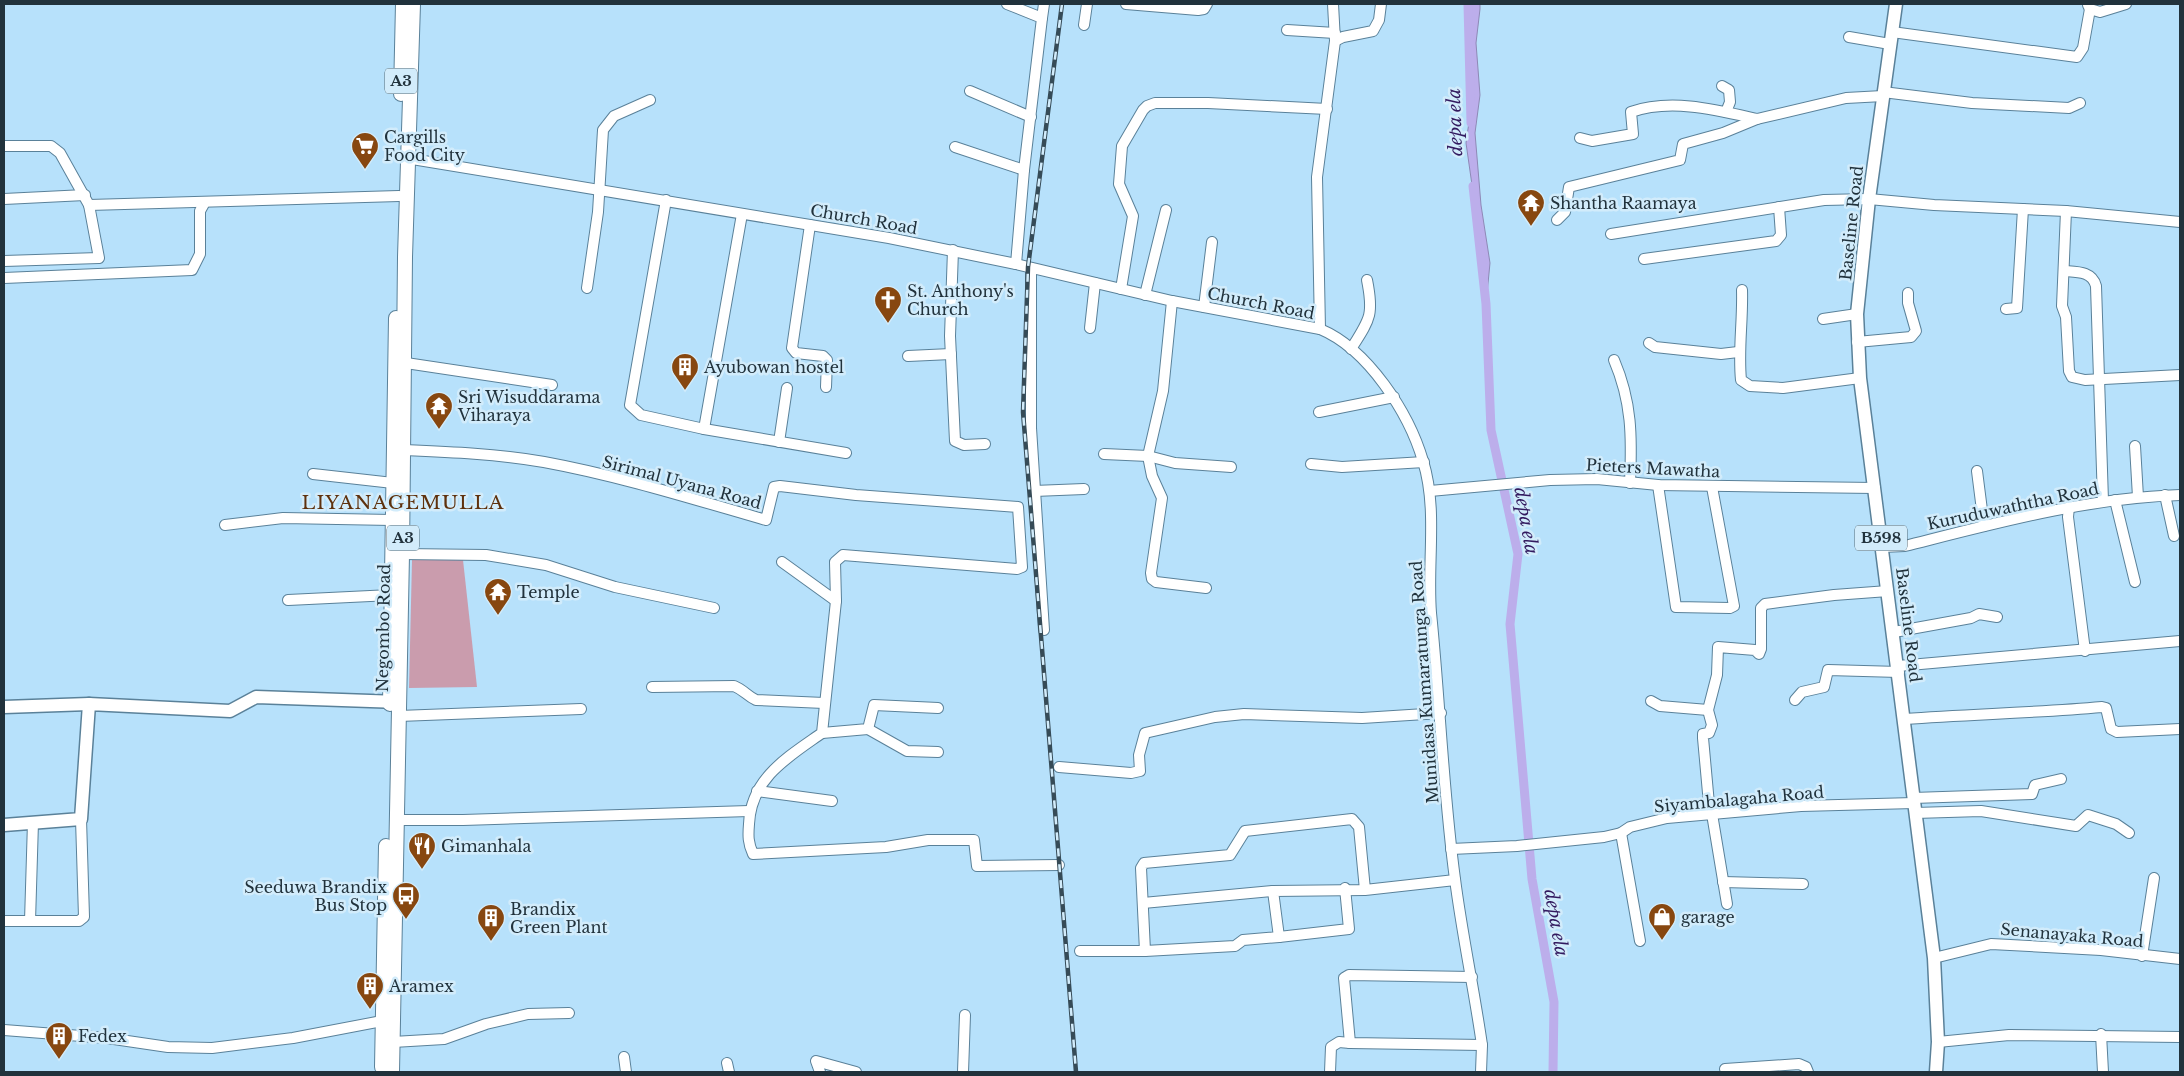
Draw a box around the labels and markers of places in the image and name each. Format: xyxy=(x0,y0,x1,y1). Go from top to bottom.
place label: Cargills Food City xyxy=(384,127,466,165)
supermarket icon: Cargills Food City xyxy=(350,131,380,170)
temple icon: Shantha Raamaya xyxy=(1516,188,1546,227)
place label: Shantha Raamaya xyxy=(1550,193,1697,213)
place label: St. Anthony's Church xyxy=(907,281,1014,319)
church icon: St. Anthony's Church xyxy=(873,285,903,324)
building icon: Ayubowan hostel xyxy=(670,352,700,391)
place label: Ayubowan hostel xyxy=(703,357,844,377)
place label: Sri Wisuddarama Viharaya xyxy=(457,387,601,425)
temple icon: Sri Wisuddarama Viharaya xyxy=(424,391,454,430)
temple icon: Temple xyxy=(483,577,513,616)
place label: Temple xyxy=(517,582,580,602)
restaurant icon: Gimanhala xyxy=(407,831,437,870)
place label: Gimanhala xyxy=(441,836,532,856)
place label: Seeduwa Brandix Bus Stop xyxy=(244,877,387,915)
bus stop icon: Seeduwa Brandix Bus Stop xyxy=(391,881,421,920)
place label: Brandix Green Plant xyxy=(510,899,607,937)
shop icon: garage xyxy=(1647,902,1677,941)
building icon: Brandix Green Plant xyxy=(476,903,506,942)
place label: garage xyxy=(1681,907,1735,927)
building icon: Aramex xyxy=(355,971,385,1010)
place label: Aramex xyxy=(388,976,454,996)
building icon: Fedex xyxy=(44,1021,74,1060)
place label: Fedex xyxy=(78,1026,127,1046)

